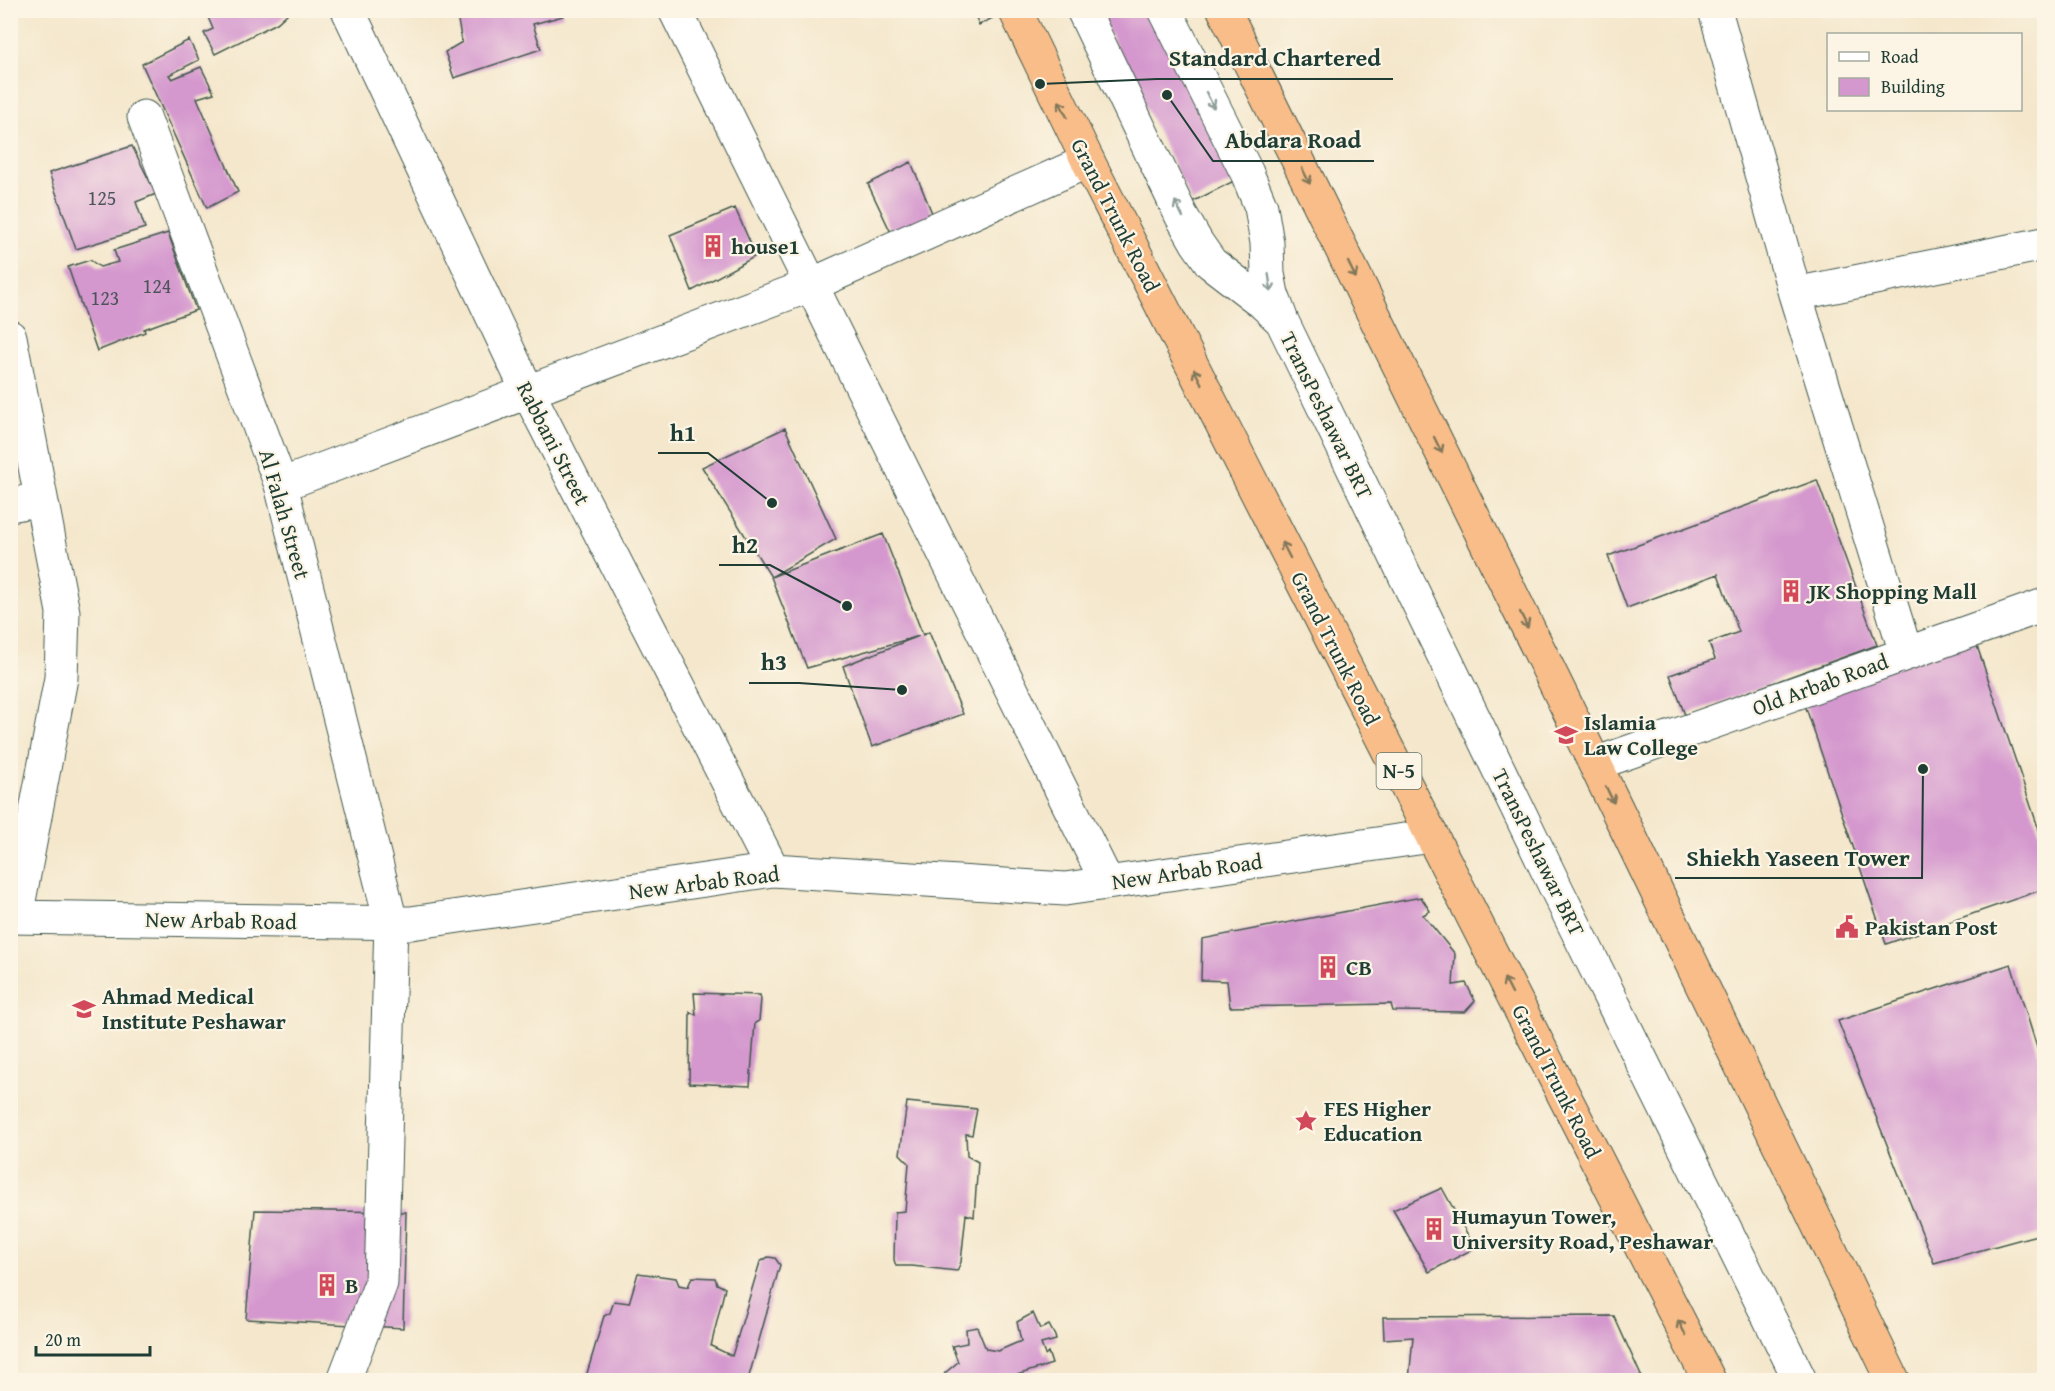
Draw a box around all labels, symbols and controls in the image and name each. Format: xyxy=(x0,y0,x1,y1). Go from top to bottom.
legend xyxy=(1827,33,2022,111)
callout: Standard Chartered xyxy=(1157,37,1393,79)
text: Standard Chartered xyxy=(1169,40,1381,75)
text: Road xyxy=(1881,43,1919,70)
text: Building xyxy=(1881,73,1945,100)
one-way arrow xyxy=(1205,91,1216,109)
one-way arrow xyxy=(1056,100,1068,118)
callout: Abdara Road xyxy=(1213,119,1374,161)
text: Abdara Road xyxy=(1225,122,1362,157)
street label: Grand Trunk Road xyxy=(1063,133,1169,298)
one-way arrow xyxy=(1300,166,1312,184)
house number: 125 xyxy=(88,183,116,212)
one-way arrow xyxy=(1172,200,1184,218)
place label: house1 xyxy=(731,230,800,262)
building icon: house1 xyxy=(700,233,726,259)
one-way arrow xyxy=(1347,261,1358,279)
house number: 124 xyxy=(143,271,171,300)
one-way arrow xyxy=(1265,272,1276,292)
house number: 123 xyxy=(91,283,119,312)
street label: TransPeshawar BRT xyxy=(1273,326,1381,504)
one-way arrow xyxy=(1192,368,1203,386)
street label: Rabbani Street xyxy=(509,375,599,511)
callout: h1 xyxy=(658,411,708,453)
text: h1 xyxy=(670,415,696,450)
one-way arrow xyxy=(1433,436,1444,454)
street label: Al Falah Street xyxy=(251,445,319,583)
callout: h2 xyxy=(719,523,770,565)
text: h2 xyxy=(732,527,758,562)
one-way arrow xyxy=(1280,542,1292,560)
street label: Grand Trunk Road xyxy=(1283,566,1389,731)
place label: JK Shopping Mall xyxy=(1805,575,1977,607)
building icon: JK Shopping Mall xyxy=(1778,578,1804,604)
one-way arrow xyxy=(1519,611,1531,629)
callout: h3 xyxy=(749,641,799,683)
text: h3 xyxy=(761,644,787,679)
street label: Old Arbab Road xyxy=(1748,644,1893,723)
place label: Islamia Law College xyxy=(1584,706,1698,763)
school or university icon: Islamia Law College xyxy=(1553,722,1579,748)
road number: N-5 xyxy=(1376,753,1422,789)
street label: TransPeshawar BRT xyxy=(1485,763,1593,941)
one-way arrow xyxy=(1605,786,1617,804)
callout: Shiekh Yaseen Tower xyxy=(1675,836,1922,878)
text: Shiekh Yaseen Tower xyxy=(1686,840,1910,875)
street label: New Arbab Road xyxy=(1110,845,1265,897)
street label: New Arbab Road xyxy=(627,857,781,907)
street label: New Arbab Road xyxy=(145,903,297,937)
place label: Pakistan Post xyxy=(1865,911,1998,943)
public building icon: Pakistan Post xyxy=(1834,914,1860,940)
place label: CB xyxy=(1346,951,1372,983)
building icon: CB xyxy=(1315,954,1341,980)
one-way arrow xyxy=(1502,978,1513,996)
place label: Ahmad Medical Institute Peshawar xyxy=(102,980,286,1037)
school or university icon: Ahmad Medical Institute Peshawar xyxy=(71,996,97,1022)
street label: Grand Trunk Road xyxy=(1504,999,1610,1164)
place label: FES Higher Education xyxy=(1324,1092,1431,1149)
place icon: FES Higher Education xyxy=(1293,1108,1319,1134)
place label: Humayun Tower, University Road, Peshawar xyxy=(1452,1200,1713,1257)
building icon: Humayun Tower, University Road, Peshawar xyxy=(1421,1216,1447,1242)
place label: B xyxy=(345,1269,359,1301)
building icon: B xyxy=(314,1272,340,1298)
scale bar xyxy=(36,1319,150,1357)
one-way arrow xyxy=(1676,1320,1688,1338)
text: 20 m xyxy=(45,1326,81,1353)

